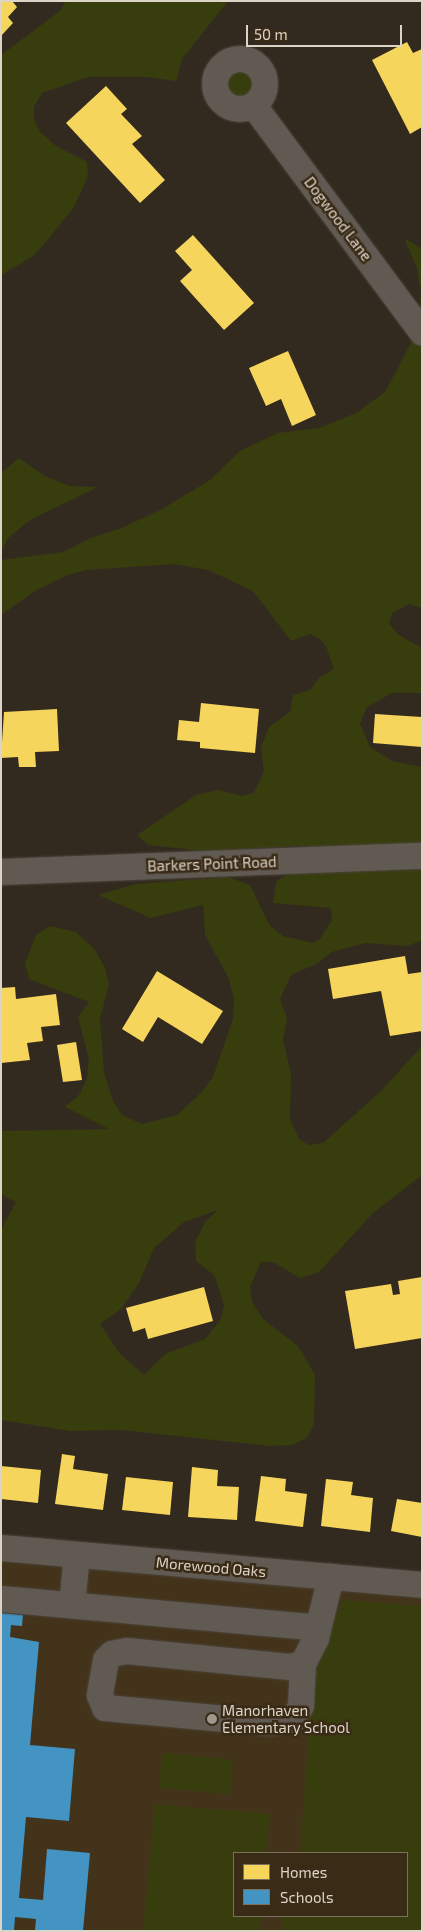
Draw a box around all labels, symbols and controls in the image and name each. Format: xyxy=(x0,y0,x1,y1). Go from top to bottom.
scale bar xyxy=(248,15,404,47)
text: 50 m xyxy=(254,25,288,43)
street label: Dogwood Lane xyxy=(300,173,376,265)
street label: Barkers Point Road xyxy=(147,853,277,875)
street label: Morewood Oaks xyxy=(155,1553,267,1581)
place label: Manorhaven Elementary School xyxy=(222,1701,350,1736)
marker: Manorhaven Elementary School xyxy=(206,1713,218,1725)
legend xyxy=(233,1852,408,1917)
text: Homes xyxy=(280,1863,327,1881)
text: Schools xyxy=(280,1888,334,1906)

